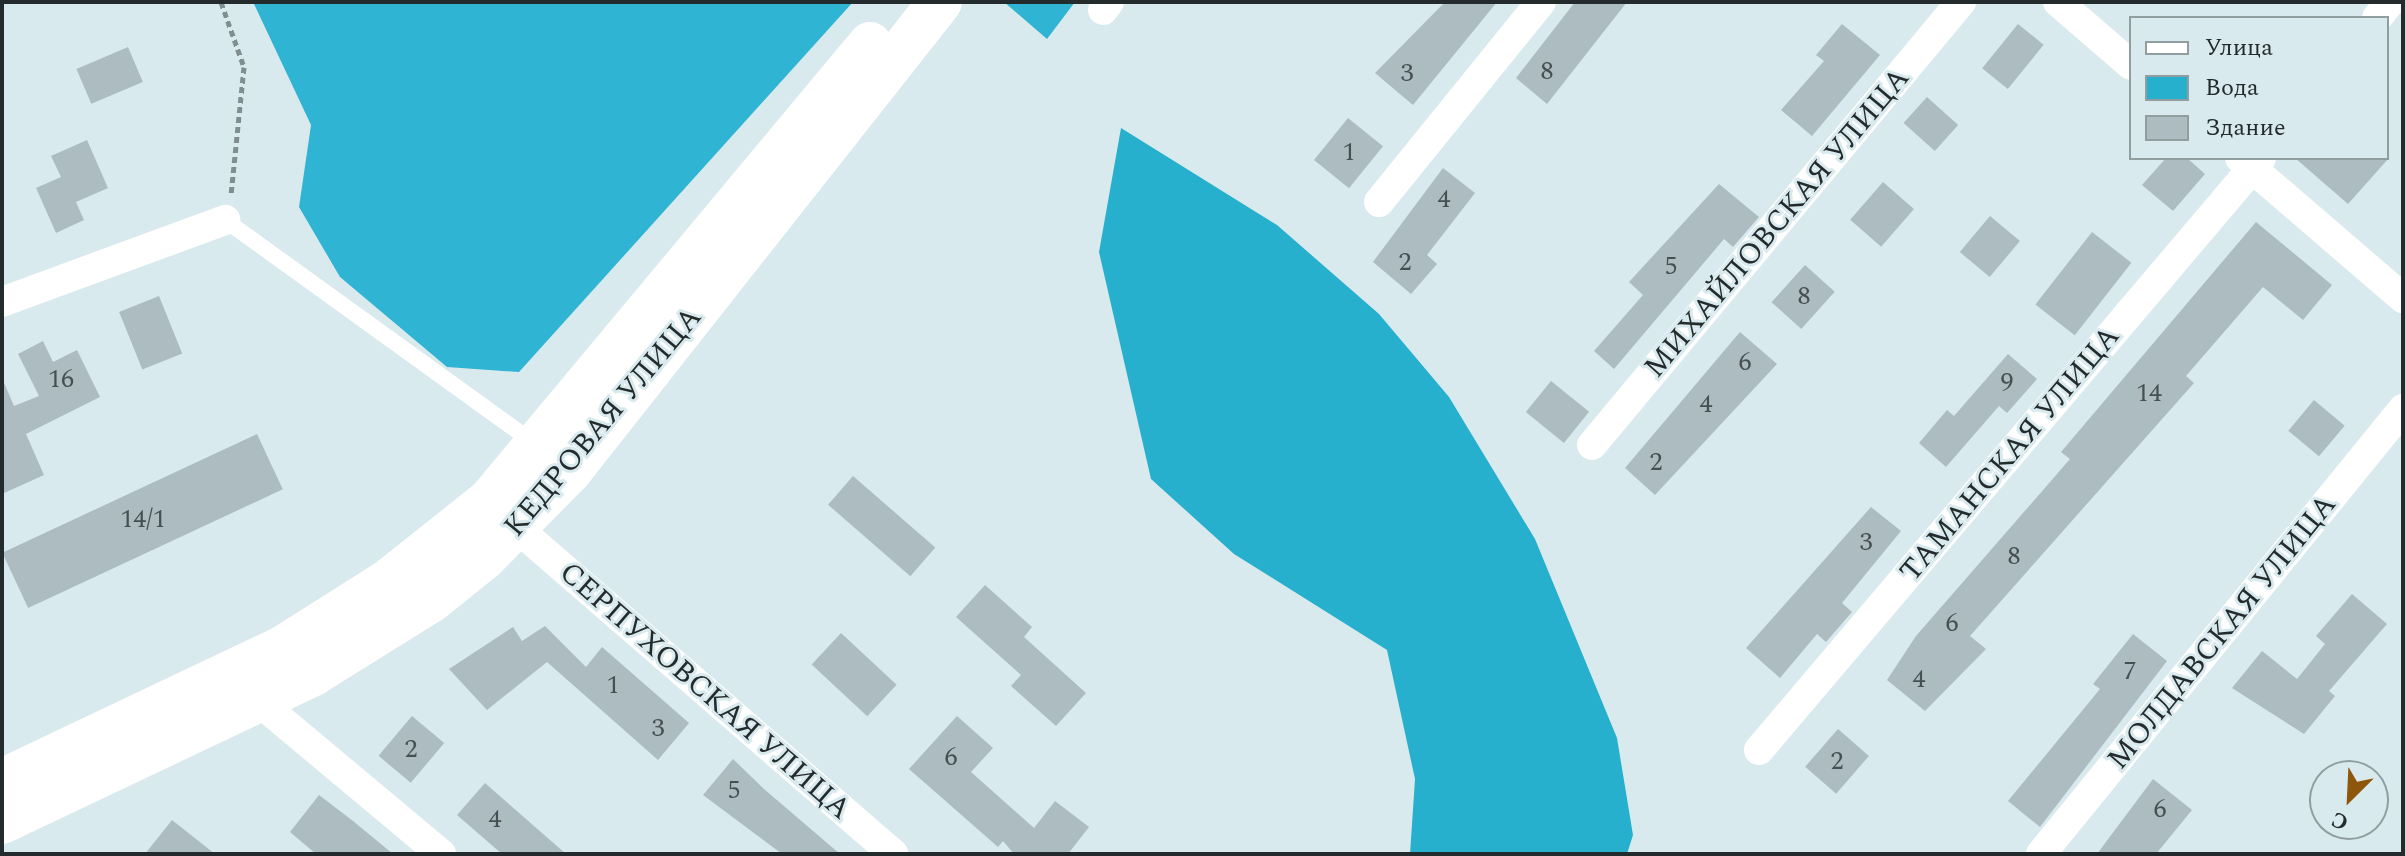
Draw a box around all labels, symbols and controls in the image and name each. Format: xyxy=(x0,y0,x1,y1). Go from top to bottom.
legend xyxy=(2129,16,2389,160)
text: Улица xyxy=(2205,30,2273,66)
house number: 8 xyxy=(1541,56,1553,88)
house number: 3 xyxy=(1401,58,1413,90)
street label: МИХАЙЛОВСКАЯ УЛИЦА xyxy=(1637,61,1917,385)
text: Вода xyxy=(2205,70,2259,106)
text: Здание xyxy=(2205,110,2286,146)
house number: 1 xyxy=(1343,137,1355,169)
house number: 4 xyxy=(1438,184,1450,216)
house number: 2 xyxy=(1399,247,1411,279)
house number: 5 xyxy=(1665,251,1677,283)
house number: 8 xyxy=(1798,281,1810,313)
street label: КЕДРОВАЯ УЛИЦА xyxy=(496,300,710,544)
street label: ТАМАНСКАЯ УЛИЦА xyxy=(1892,319,2128,589)
house number: 6 xyxy=(1739,347,1751,379)
house number: 16 xyxy=(48,364,74,396)
house number: 9 xyxy=(2001,367,2013,399)
house number: 14 xyxy=(2136,378,2162,410)
house number: 4 xyxy=(1700,389,1712,421)
house number: 2 xyxy=(1650,447,1662,479)
street label: МОЛДАВСКАЯ УЛИЦА xyxy=(2100,487,2344,777)
house number: 14/1 xyxy=(120,504,166,536)
house number: 3 xyxy=(1860,527,1872,559)
house number: 8 xyxy=(2008,541,2020,573)
street label: СЕРПУХОВСКАЯ УЛИЦА xyxy=(552,555,858,827)
house number: 6 xyxy=(1946,608,1958,640)
house number: 7 xyxy=(2124,656,2136,688)
house number: 4 xyxy=(1913,664,1925,696)
house number: 1 xyxy=(607,670,619,702)
house number: 3 xyxy=(652,713,664,745)
house number: 2 xyxy=(405,734,417,766)
house number: 6 xyxy=(945,742,957,774)
house number: 2 xyxy=(1831,746,1843,778)
north arrow xyxy=(2309,760,2389,840)
house number: 5 xyxy=(728,775,740,807)
house number: 6 xyxy=(2154,794,2166,826)
text: С xyxy=(2326,802,2354,839)
house number: 4 xyxy=(489,804,501,836)

